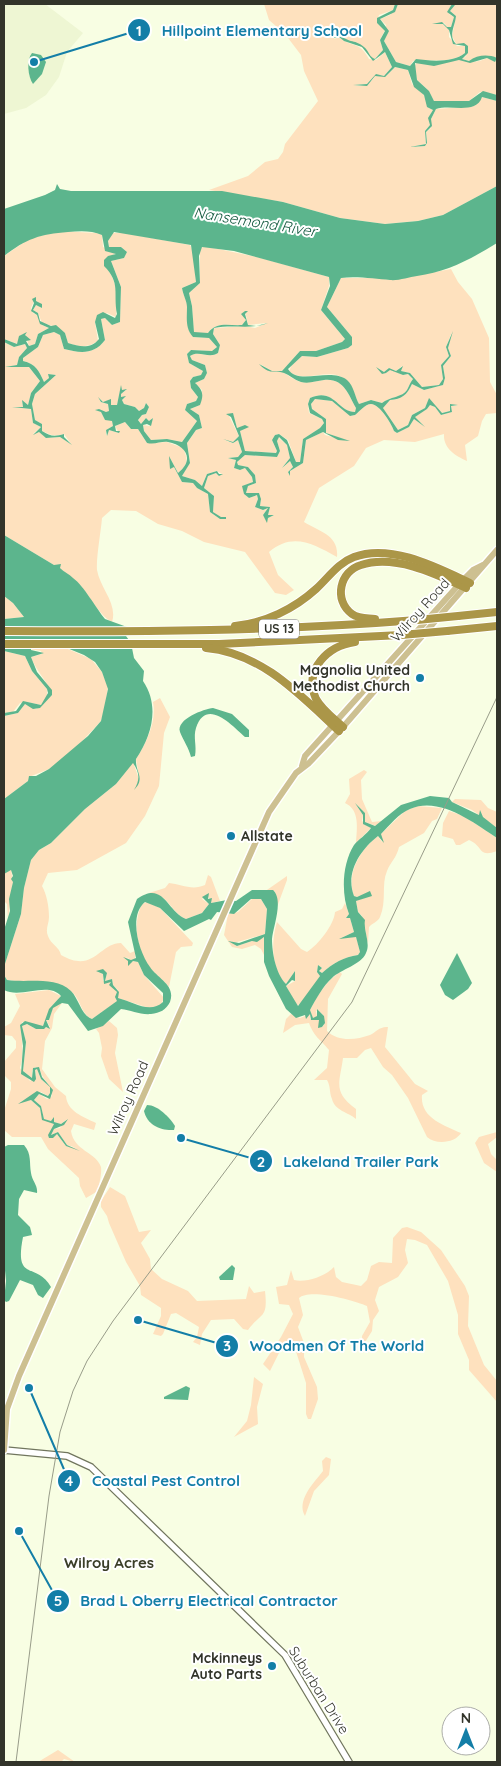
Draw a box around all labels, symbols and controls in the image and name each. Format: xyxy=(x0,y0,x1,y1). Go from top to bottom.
callout: Hillpoint Elementary School xyxy=(127,15,372,45)
text: 1 xyxy=(136,21,142,40)
text: Hillpoint Elementary School xyxy=(162,21,362,40)
water label: Nansemond River xyxy=(192,202,320,241)
street label: Wilroy Road xyxy=(387,574,453,646)
road number: US 13 xyxy=(259,620,299,638)
place label: Magnolia United Methodist Church xyxy=(293,661,410,695)
marker: Magnolia United Methodist Church xyxy=(414,672,426,684)
place label: Allstate xyxy=(241,827,293,845)
marker: Allstate xyxy=(225,830,237,842)
street label: Wilroy Road xyxy=(104,1058,152,1138)
callout: Lakeland Trailer Park xyxy=(248,1146,449,1176)
text: 2 xyxy=(257,1152,265,1171)
text: Lakeland Trailer Park xyxy=(283,1152,439,1171)
callout: Woodmen Of The World xyxy=(215,1331,434,1361)
text: 3 xyxy=(223,1336,231,1355)
text: Woodmen Of The World xyxy=(250,1336,424,1355)
callout: Coastal Pest Control xyxy=(57,1466,250,1496)
text: 4 xyxy=(65,1471,74,1490)
text: Coastal Pest Control xyxy=(92,1471,240,1490)
district label: Wilroy Acres xyxy=(64,1553,154,1572)
callout: Brad L Oberry Electrical Contractor xyxy=(45,1586,348,1616)
text: 5 xyxy=(54,1591,62,1610)
text: Brad L Oberry Electrical Contractor xyxy=(80,1591,338,1610)
street label: Suburban Drive xyxy=(285,1643,353,1737)
place label: Mckinneys Auto Parts xyxy=(191,1649,262,1683)
marker: Mckinneys Auto Parts xyxy=(266,1660,278,1672)
north arrow xyxy=(441,1706,491,1756)
text: N xyxy=(461,1709,471,1727)

